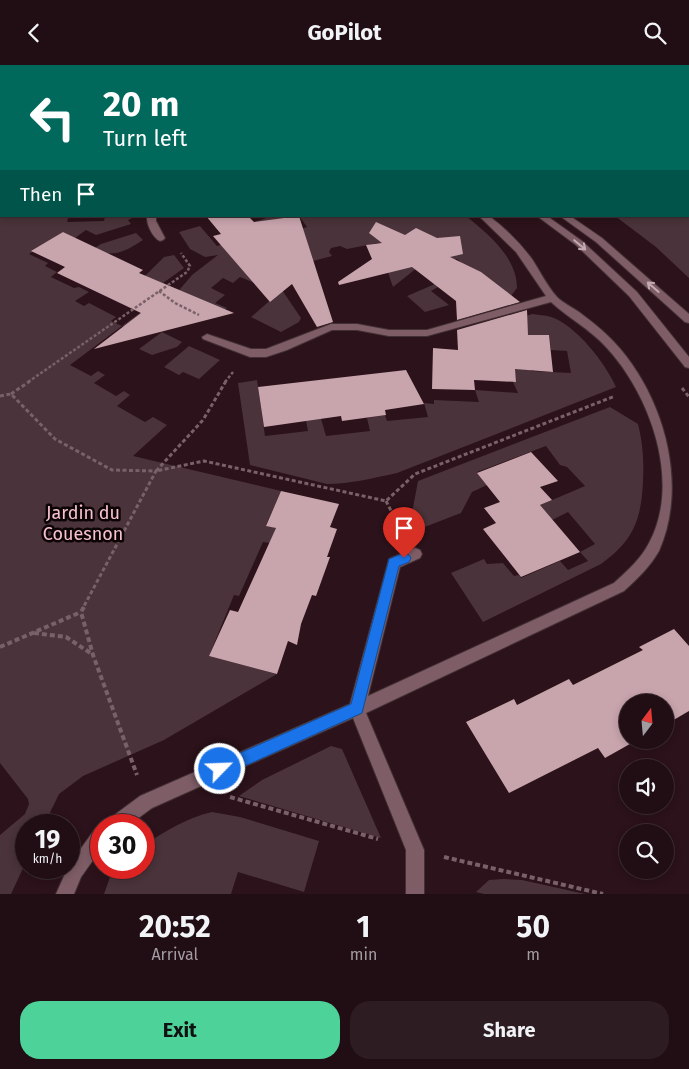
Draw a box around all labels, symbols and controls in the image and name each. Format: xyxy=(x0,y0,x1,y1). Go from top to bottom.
icon: back xyxy=(20,19,48,47)
text: GoPilot xyxy=(307,19,382,46)
icon: search xyxy=(641,19,669,47)
text: 20 m xyxy=(103,83,179,125)
icon: left xyxy=(20,85,85,150)
text: Turn left xyxy=(103,125,187,152)
icon: arrive xyxy=(72,180,100,208)
text: Then xyxy=(20,183,62,206)
one-way arrow xyxy=(573,240,586,251)
one-way arrow xyxy=(647,281,660,292)
park label: Jardin du Couesnon xyxy=(43,502,123,545)
pin xyxy=(383,507,425,558)
icon: arrive xyxy=(390,514,418,542)
north arrow xyxy=(619,694,674,749)
map controls xyxy=(619,694,674,879)
position arrow xyxy=(193,742,245,794)
button: sound xyxy=(619,759,674,814)
speed limit sign: 30 xyxy=(90,814,155,879)
button: search xyxy=(619,824,674,879)
text: 19 xyxy=(35,825,60,855)
text: km/h xyxy=(33,852,62,866)
text: 20:52 xyxy=(139,909,211,945)
text: 1 xyxy=(357,909,370,945)
text: 50 xyxy=(516,909,550,945)
text: Arrival xyxy=(151,945,198,964)
text: min xyxy=(350,945,377,964)
text: m xyxy=(526,945,540,964)
button: Exit xyxy=(20,1001,340,1059)
button: Share xyxy=(350,1001,669,1059)

